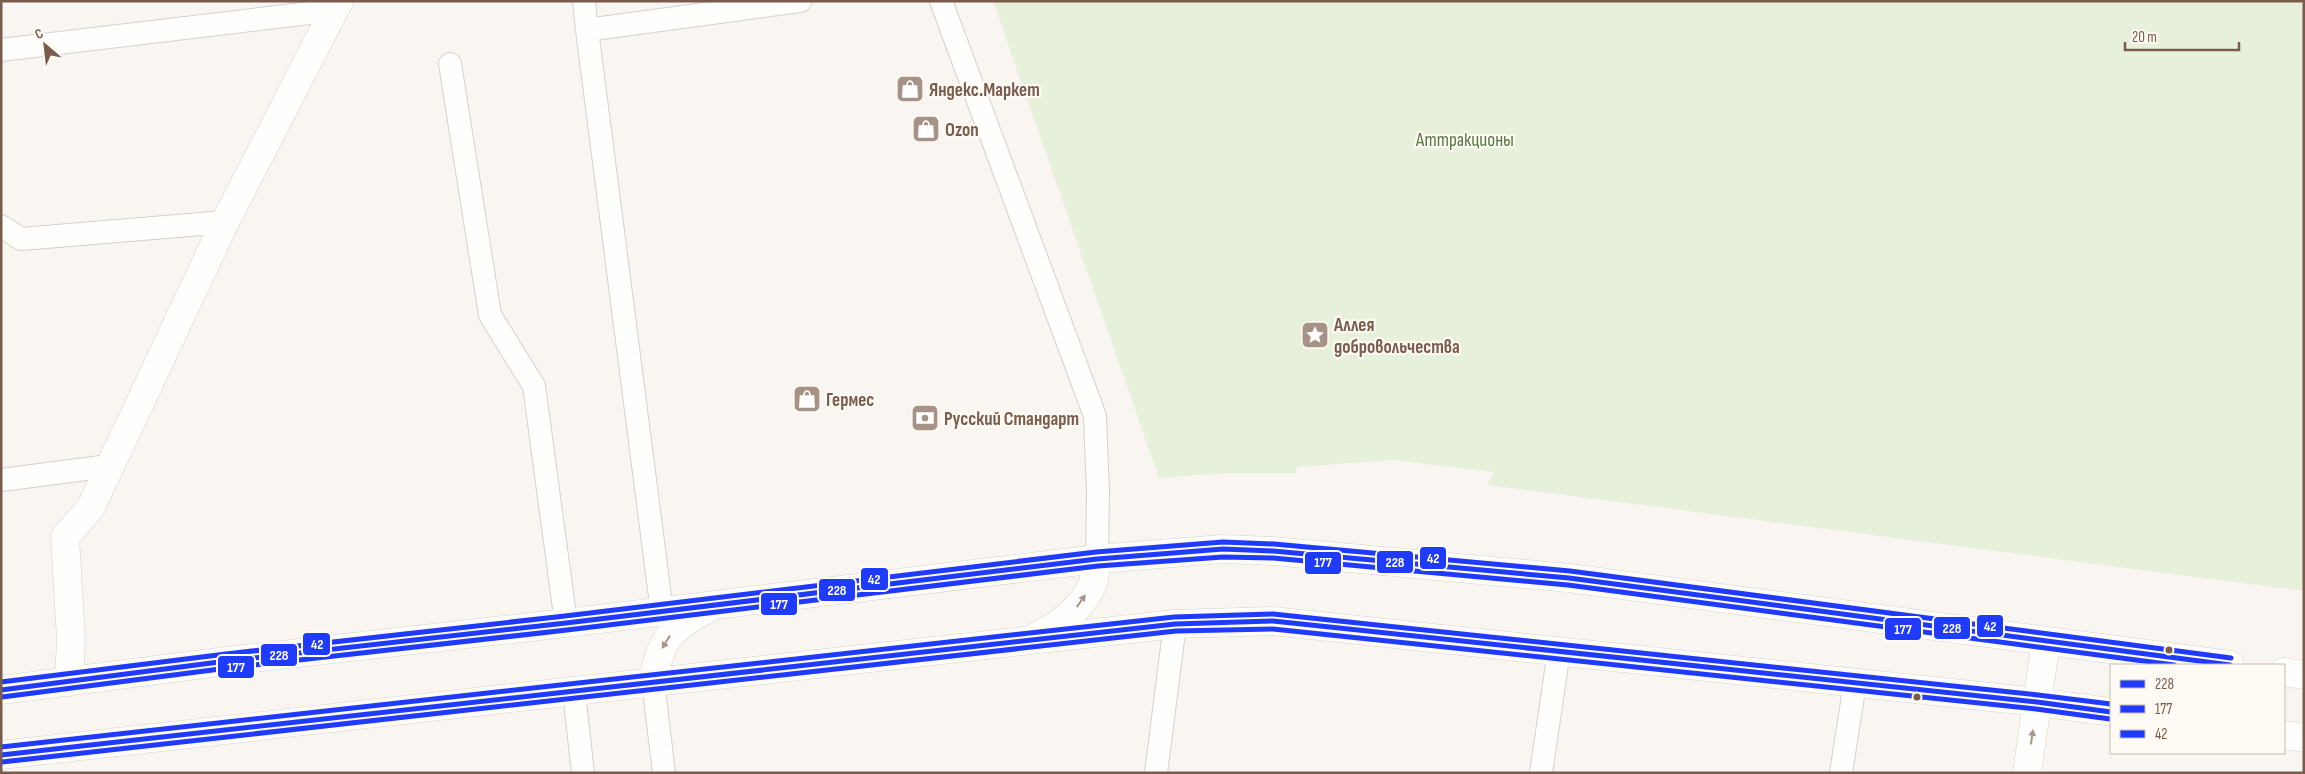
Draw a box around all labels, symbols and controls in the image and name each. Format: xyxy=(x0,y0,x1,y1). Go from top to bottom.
north arrow xyxy=(20,20,70,70)
scale bar xyxy=(2125,20,2239,52)
text: С xyxy=(32,25,46,43)
text: 20 m xyxy=(2132,28,2157,47)
shop icon: Яндекс.Маркет xyxy=(895,74,925,104)
place label: Яндекс.Маркет xyxy=(929,79,1040,102)
shop icon: Ozon xyxy=(911,114,941,144)
place label: Ozon xyxy=(945,119,979,142)
park label: Аттракционы xyxy=(1415,129,1514,152)
place label: Аллея добровольчества xyxy=(1333,314,1460,359)
place icon: Аллея добровольчества xyxy=(1300,320,1330,350)
shop icon: Гермес xyxy=(792,384,822,414)
place label: Гермес xyxy=(826,389,874,412)
bank icon: Русский Стандарт xyxy=(910,403,940,433)
place label: Русский Стандарт xyxy=(944,408,1079,431)
line badge: 42 xyxy=(1419,546,1447,570)
line badge: 228 xyxy=(1376,550,1414,574)
text: 42 xyxy=(1427,550,1439,567)
line badge: 177 xyxy=(1304,551,1342,575)
text: 177 xyxy=(1314,554,1333,571)
text: 228 xyxy=(1386,554,1405,571)
line badge: 42 xyxy=(860,567,889,591)
text: 42 xyxy=(868,571,880,588)
line badge: 228 xyxy=(818,578,856,602)
text: 228 xyxy=(828,582,847,599)
line badge: 177 xyxy=(760,592,798,616)
one-way arrow xyxy=(1076,595,1086,608)
text: 177 xyxy=(770,596,789,613)
line badge: 42 xyxy=(1976,614,2004,638)
line badge: 228 xyxy=(1933,616,1971,640)
line badge: 177 xyxy=(1884,617,1922,641)
text: 42 xyxy=(1984,618,1996,635)
text: 228 xyxy=(1943,620,1962,637)
text: 177 xyxy=(1894,621,1913,638)
line badge: 42 xyxy=(302,632,331,656)
text: 42 xyxy=(311,636,323,653)
one-way arrow xyxy=(661,636,670,649)
line badge: 228 xyxy=(260,643,298,667)
unlabelled marker xyxy=(2164,645,2174,655)
text: 228 xyxy=(270,647,289,664)
line badge: 177 xyxy=(217,655,255,679)
text: 177 xyxy=(227,659,246,676)
legend xyxy=(2110,664,2285,754)
text: 228 xyxy=(2155,675,2174,694)
unlabelled marker xyxy=(1912,692,1922,702)
text: 177 xyxy=(2155,700,2172,719)
text: 42 xyxy=(2155,725,2168,744)
one-way arrow xyxy=(2028,729,2036,745)

